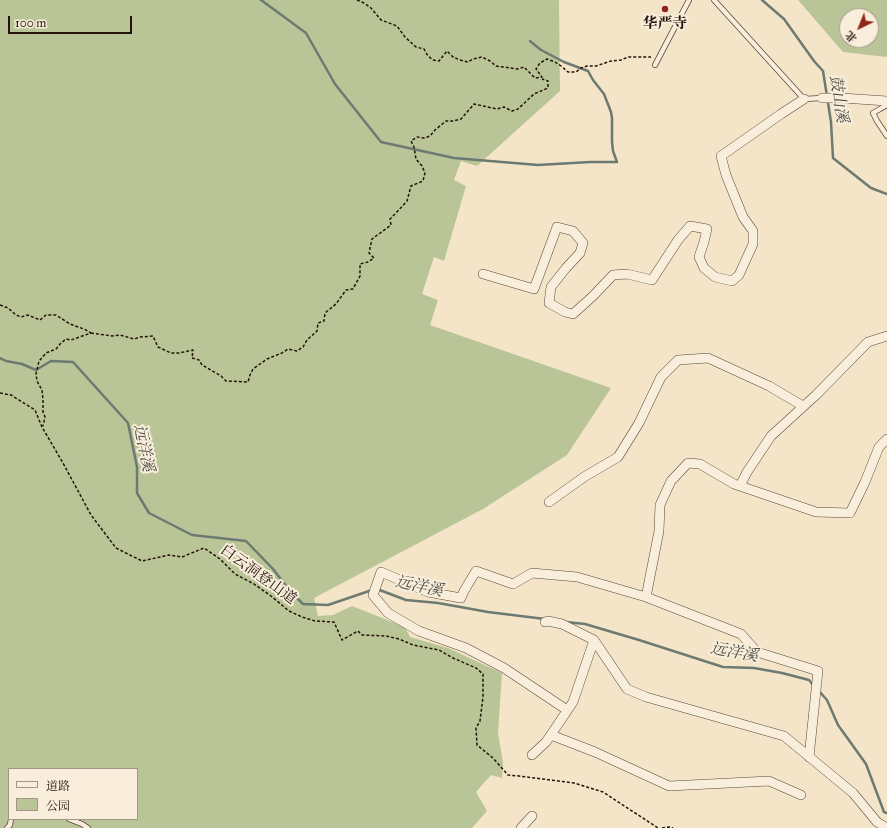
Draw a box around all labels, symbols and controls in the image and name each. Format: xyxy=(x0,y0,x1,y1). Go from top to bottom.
marker: 华严寺 xyxy=(660,4,670,14)
scale bar xyxy=(10,8,134,34)
north arrow xyxy=(839,8,879,48)
place label: 华严寺 xyxy=(643,15,687,33)
text: 100 m xyxy=(15,16,46,30)
text: 北 xyxy=(843,28,860,45)
water label: 鼓山溪 xyxy=(825,74,851,124)
water label: 远洋溪 xyxy=(129,423,157,473)
street label: 白云洞登山道 xyxy=(216,541,300,609)
water label: 远洋溪 xyxy=(394,573,444,601)
water label: 远洋溪 xyxy=(709,639,759,667)
legend xyxy=(8,768,138,820)
text: 道路 xyxy=(46,779,70,793)
text: 公园 xyxy=(46,799,70,813)

